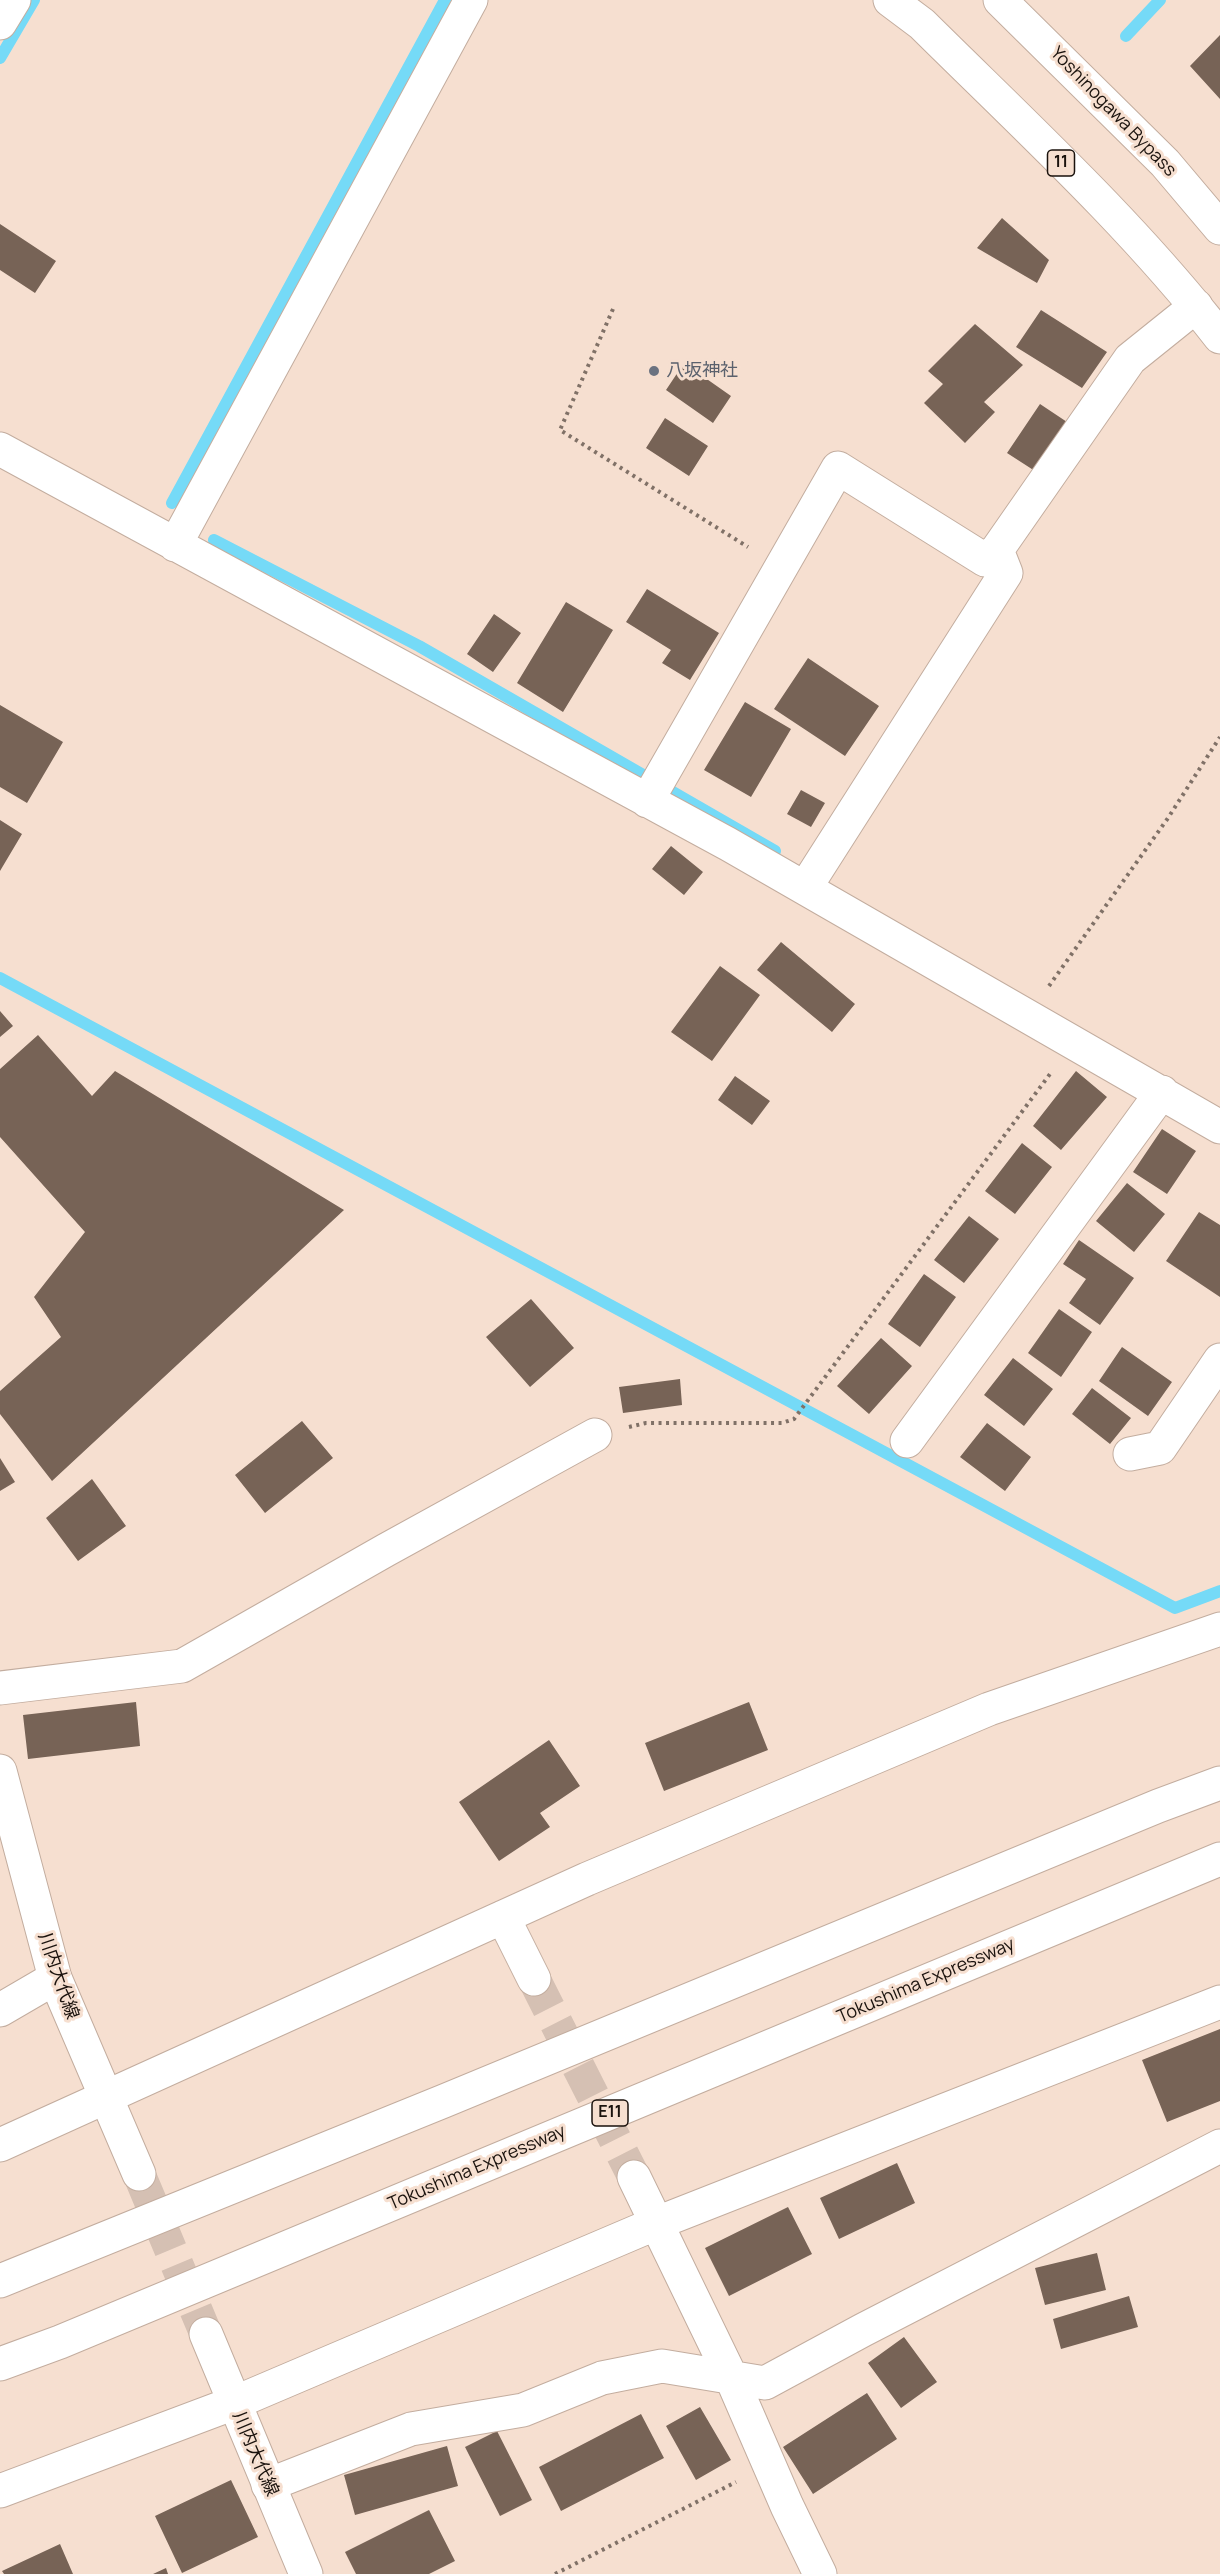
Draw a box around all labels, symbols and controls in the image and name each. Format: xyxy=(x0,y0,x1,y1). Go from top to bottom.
street label: Yoshinogawa Bypass xyxy=(1045,43,1181,181)
road number: 11 xyxy=(1048,150,1074,176)
place label: 八坂神社 xyxy=(666,360,738,382)
marker: 八坂神社 xyxy=(647,364,661,378)
street label: 川内大代線 xyxy=(33,1930,83,2022)
street label: Tokushima Expressway xyxy=(834,1934,1018,2028)
road number: E11 xyxy=(592,2100,628,2126)
street label: Tokushima Expressway xyxy=(385,2121,569,2215)
street label: 川内大代線 xyxy=(227,2408,283,2500)

